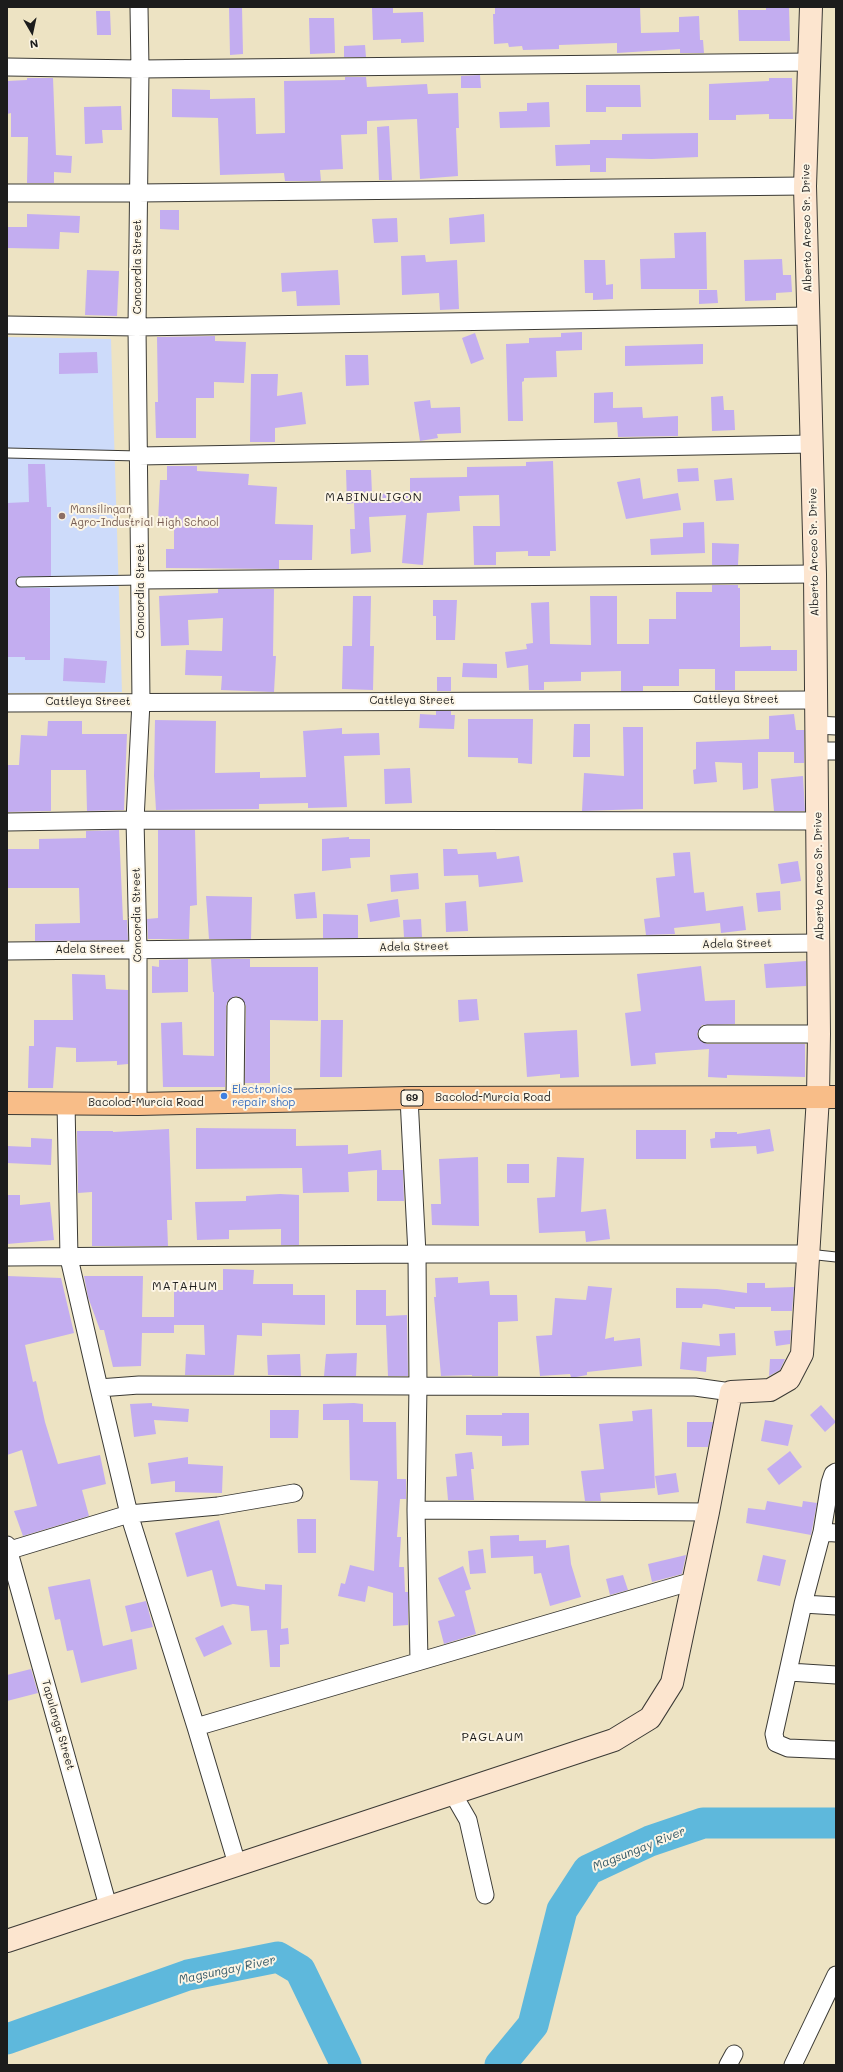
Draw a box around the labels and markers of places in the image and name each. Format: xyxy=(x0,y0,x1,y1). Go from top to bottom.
place label: Mansilingan Agro-Industrial High School xyxy=(70,503,219,529)
marker: Mansilingan Agro-Industrial High School xyxy=(57,511,67,521)
place label: Electronics repair shop xyxy=(232,1083,295,1109)
marker: Electronics repair shop xyxy=(219,1091,229,1101)

